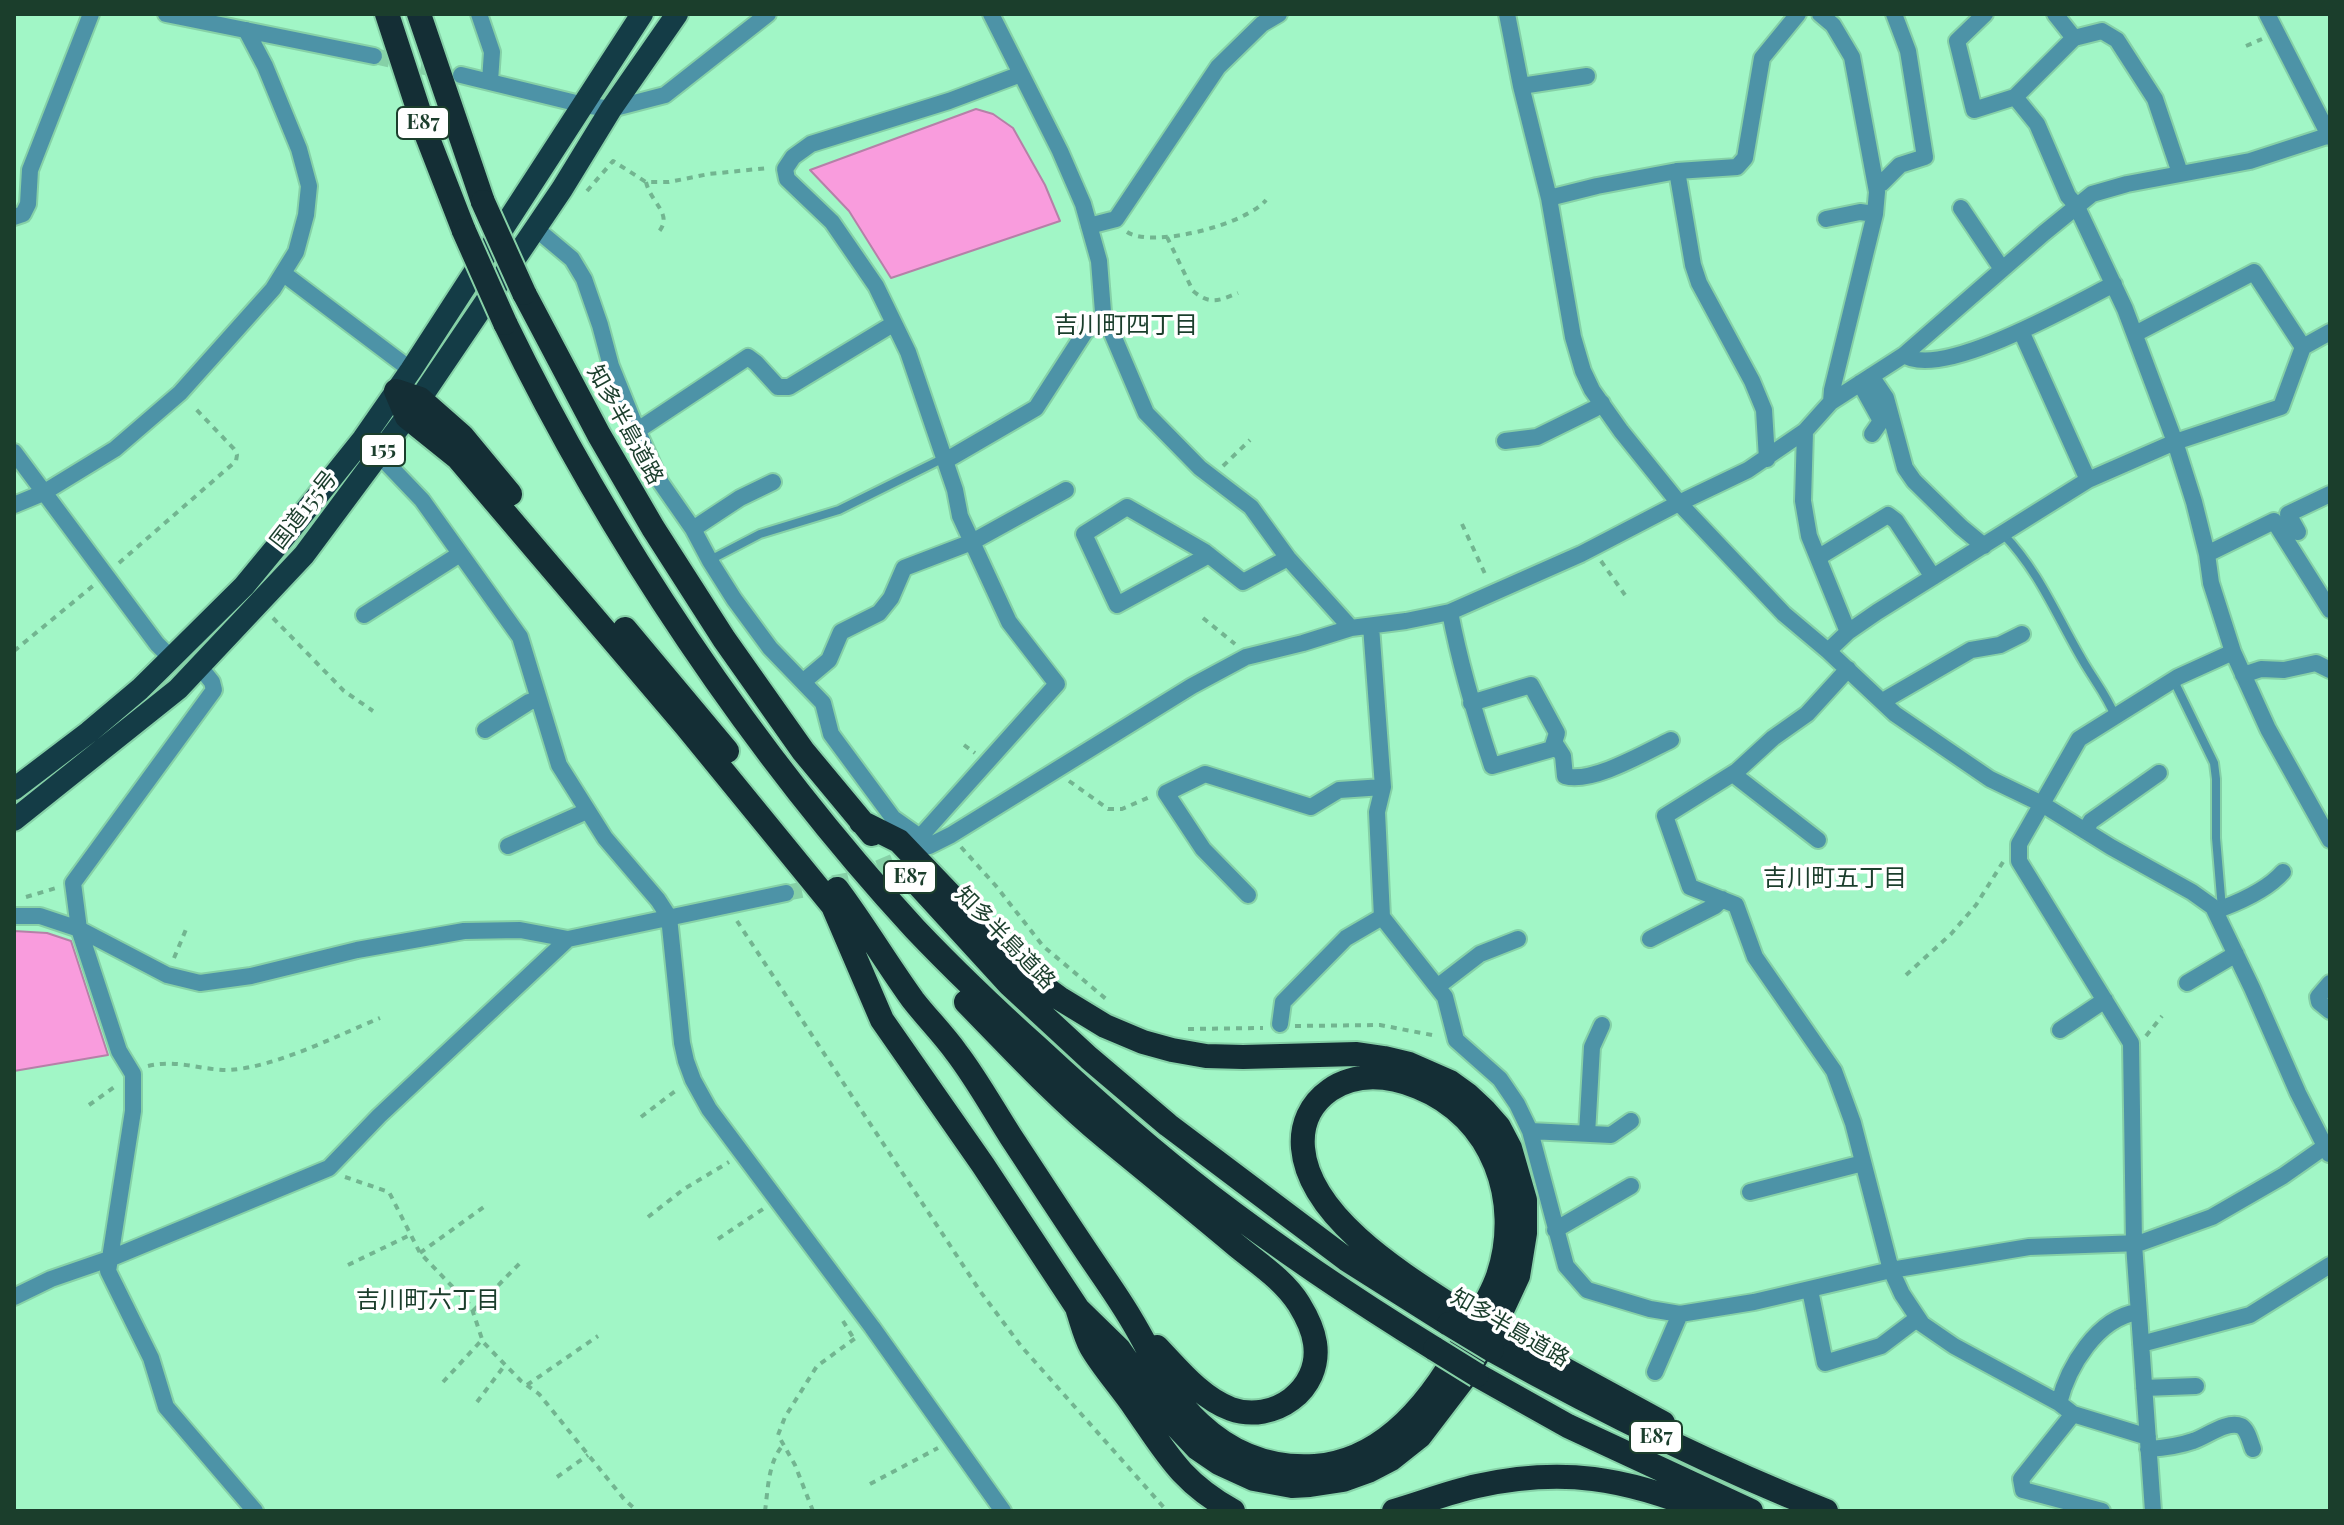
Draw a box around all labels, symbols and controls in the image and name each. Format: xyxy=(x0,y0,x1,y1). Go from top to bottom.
road number: E87 xyxy=(397,107,449,139)
district label: 吉川町四丁目 xyxy=(1054,312,1198,340)
street label: 知多半島道路 xyxy=(581,361,669,489)
road number: 155 xyxy=(361,434,405,466)
street label: 国道155号 xyxy=(265,466,343,554)
road number: E87 xyxy=(884,861,936,893)
district label: 吉川町五丁目 xyxy=(1763,865,1907,893)
street label: 知多半島道路 xyxy=(950,881,1060,995)
street label: 知多半島道路 xyxy=(1446,1284,1574,1372)
district label: 吉川町六丁目 xyxy=(356,1287,500,1315)
road number: E87 xyxy=(1630,1421,1682,1453)

